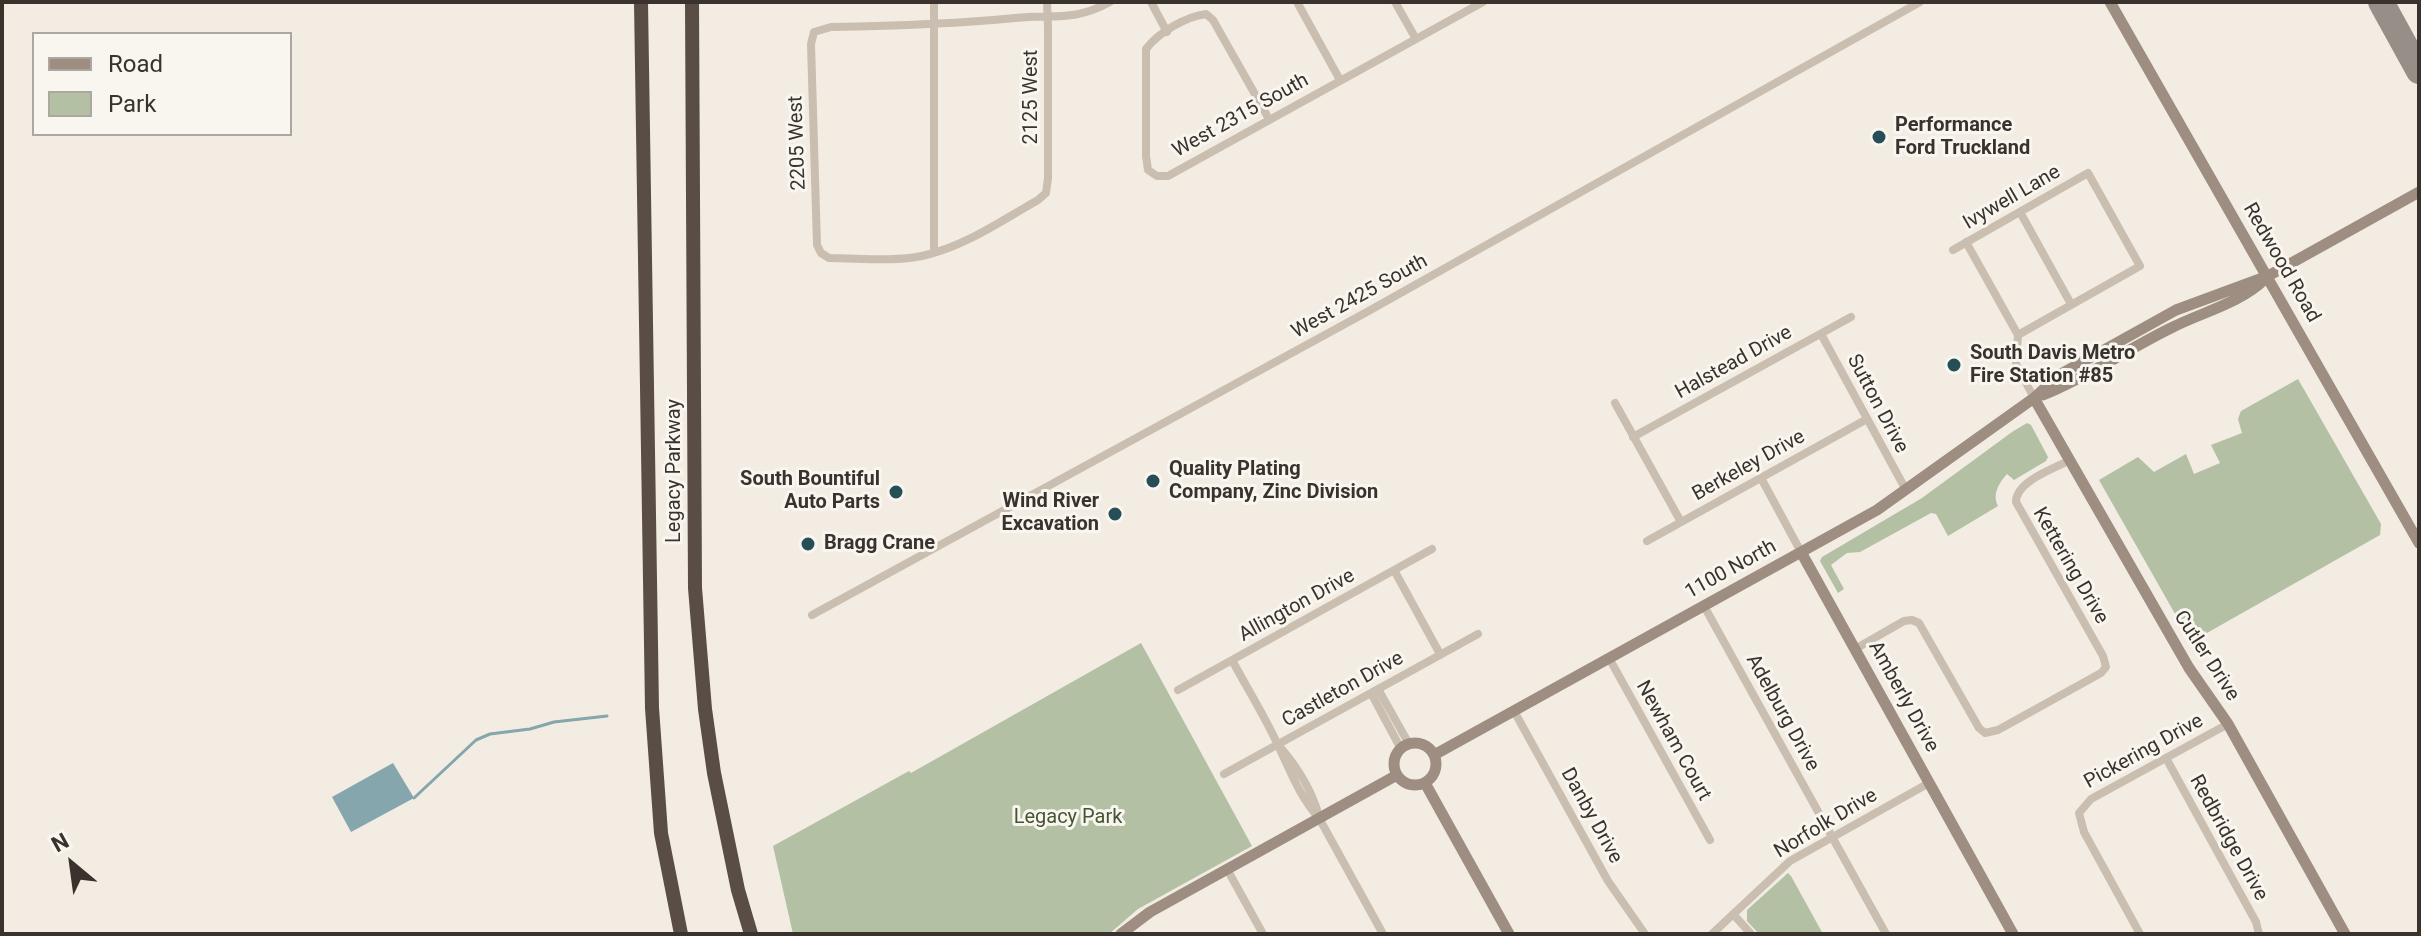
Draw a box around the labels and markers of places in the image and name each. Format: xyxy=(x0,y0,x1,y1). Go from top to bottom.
place label: Performance Ford Truckland xyxy=(1895,114,2030,161)
marker: Performance Ford Truckland xyxy=(1870,128,1888,146)
place label: South Davis Metro Fire Station #85 xyxy=(1970,342,2135,389)
marker: South Davis Metro Fire Station #85 xyxy=(1945,356,1963,374)
place label: Quality Plating Company, Zinc Division xyxy=(1169,458,1378,505)
place label: South Bountiful Auto Parts xyxy=(740,468,880,515)
marker: Quality Plating Company, Zinc Division xyxy=(1144,472,1162,490)
marker: South Bountiful Auto Parts xyxy=(887,483,905,501)
place label: Wind River Excavation xyxy=(1002,490,1099,537)
marker: Wind River Excavation xyxy=(1106,505,1124,523)
place label: Bragg Crane xyxy=(824,532,935,556)
marker: Bragg Crane xyxy=(799,535,817,553)

